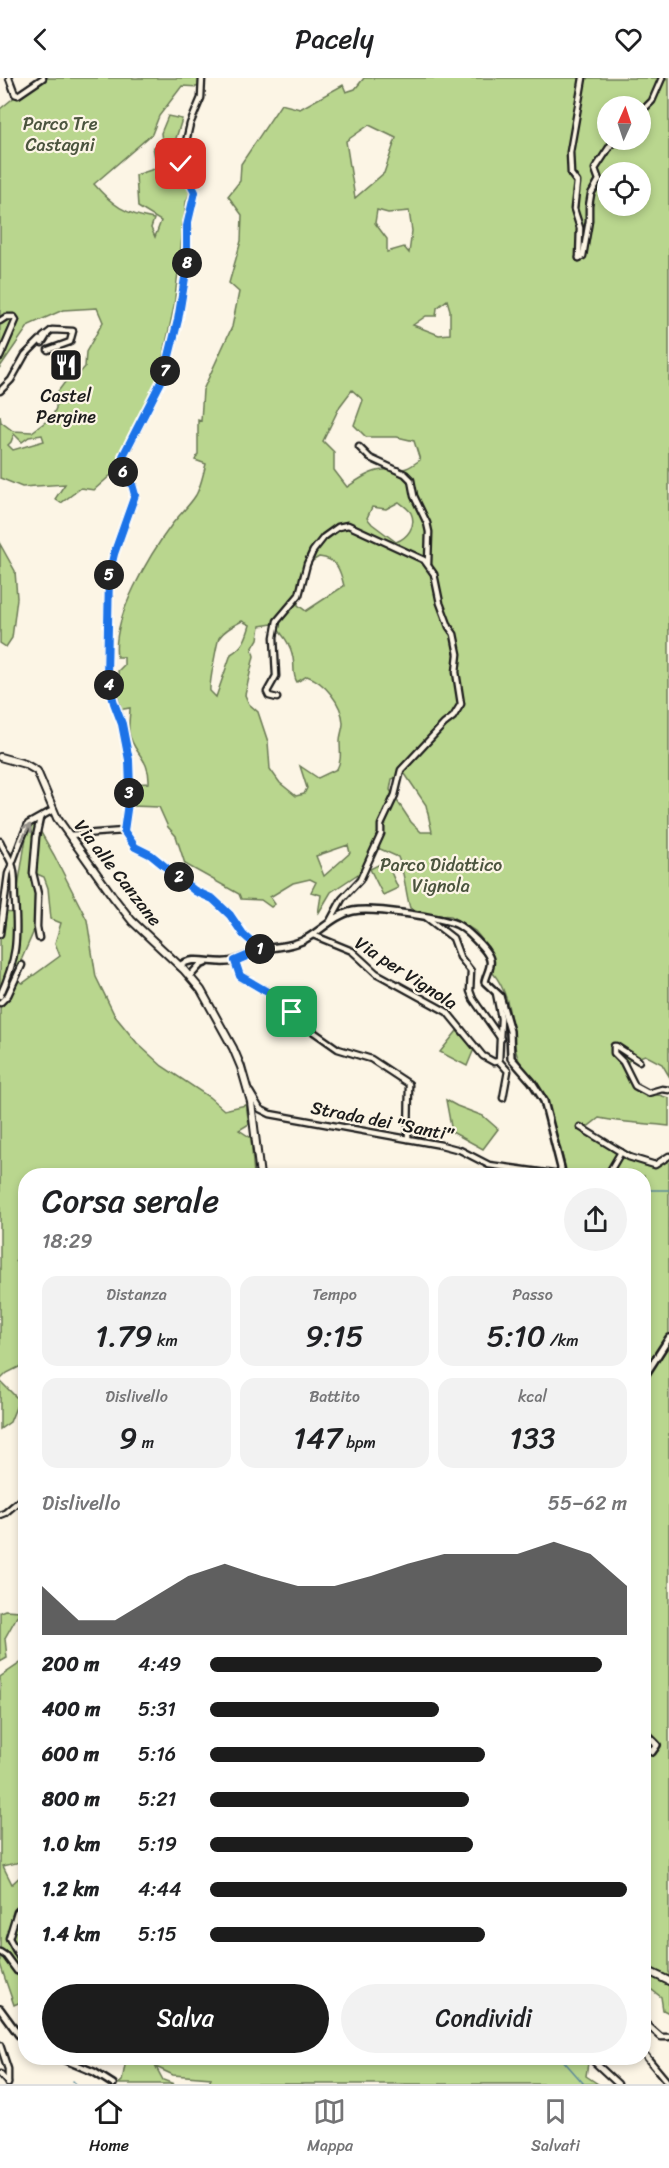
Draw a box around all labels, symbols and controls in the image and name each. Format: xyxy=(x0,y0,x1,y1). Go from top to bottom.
text: Pacely xyxy=(295,15,374,63)
icon: back xyxy=(24,23,57,56)
icon: heart xyxy=(612,23,645,56)
north arrow xyxy=(597,96,651,150)
map controls xyxy=(597,96,651,216)
park label: Parco Tre Castagni xyxy=(23,108,98,161)
pin xyxy=(155,138,206,189)
icon: check xyxy=(164,147,197,180)
button: locate xyxy=(597,162,651,216)
pin: 8 xyxy=(172,248,202,278)
text: 8 xyxy=(182,248,192,277)
restaurant icon: Castel Pergine xyxy=(48,347,84,383)
pin: 7 xyxy=(150,356,180,386)
text: 7 xyxy=(160,356,170,385)
place label: Castel Pergine xyxy=(36,380,96,433)
pin: 6 xyxy=(108,457,138,487)
text: 6 xyxy=(118,457,128,486)
pin: 5 xyxy=(94,560,124,590)
text: 5 xyxy=(104,560,114,589)
pin: 4 xyxy=(94,670,124,700)
text: 4 xyxy=(104,670,114,699)
pin: 3 xyxy=(114,778,144,808)
text: 3 xyxy=(125,778,133,807)
street label: Via alle Canzane xyxy=(66,812,170,934)
one-way arrow xyxy=(20,824,32,841)
park label: Parco Didattico Vignola xyxy=(380,849,502,902)
pin: 2 xyxy=(164,862,194,892)
text: 2 xyxy=(174,862,184,891)
street label: Via per Vignola xyxy=(348,928,464,1018)
pin: 1 xyxy=(245,934,275,964)
text: 1 xyxy=(257,934,263,963)
pin xyxy=(266,986,317,1037)
icon: arrive xyxy=(275,995,308,1028)
street label: Strada dei "Santi" xyxy=(308,1092,457,1151)
text: Corsa serale xyxy=(42,1172,219,1230)
button: share xyxy=(564,1188,627,1251)
text: 18:29 xyxy=(42,1224,93,1259)
text: Distanza xyxy=(106,1280,167,1309)
text: Tempo xyxy=(312,1280,357,1309)
text: Passo xyxy=(512,1280,553,1309)
text: 1.79 xyxy=(95,1309,153,1363)
text: 9:15 xyxy=(305,1309,364,1363)
text: 5:10 xyxy=(486,1309,546,1363)
text: km xyxy=(153,1326,178,1355)
text: /km xyxy=(546,1326,579,1355)
text: Dislivello xyxy=(105,1382,168,1411)
text: Battito xyxy=(309,1382,360,1411)
text: kcal xyxy=(518,1382,547,1411)
text: 9 xyxy=(119,1411,137,1465)
text: 147 xyxy=(293,1411,342,1465)
text: 133 xyxy=(510,1411,555,1465)
text: m xyxy=(137,1428,154,1457)
text: bpm xyxy=(342,1428,376,1457)
text: Dislivello xyxy=(42,1486,120,1521)
text: 55–62 m xyxy=(548,1486,627,1521)
text: 200 m xyxy=(42,1647,99,1682)
text: 4:49 xyxy=(138,1647,181,1682)
text: 400 m xyxy=(42,1692,100,1727)
text: 5:31 xyxy=(138,1692,176,1727)
text: 600 m xyxy=(42,1737,99,1772)
text: 5:16 xyxy=(138,1737,176,1772)
text: 800 m xyxy=(42,1782,100,1817)
text: 5:21 xyxy=(138,1782,176,1817)
text: 1.0 km xyxy=(42,1827,100,1862)
text: 5:19 xyxy=(138,1827,177,1862)
text: 1.2 km xyxy=(42,1872,99,1907)
text: 4:44 xyxy=(138,1872,182,1907)
text: 1.4 km xyxy=(42,1917,100,1952)
text: 5:15 xyxy=(138,1917,177,1952)
button: Salva xyxy=(42,1984,329,2053)
button: Condividi xyxy=(341,1984,627,2053)
tab: Home xyxy=(89,2095,129,2160)
tab: Mappa xyxy=(307,2095,353,2160)
tab: Salvati xyxy=(531,2095,580,2160)

